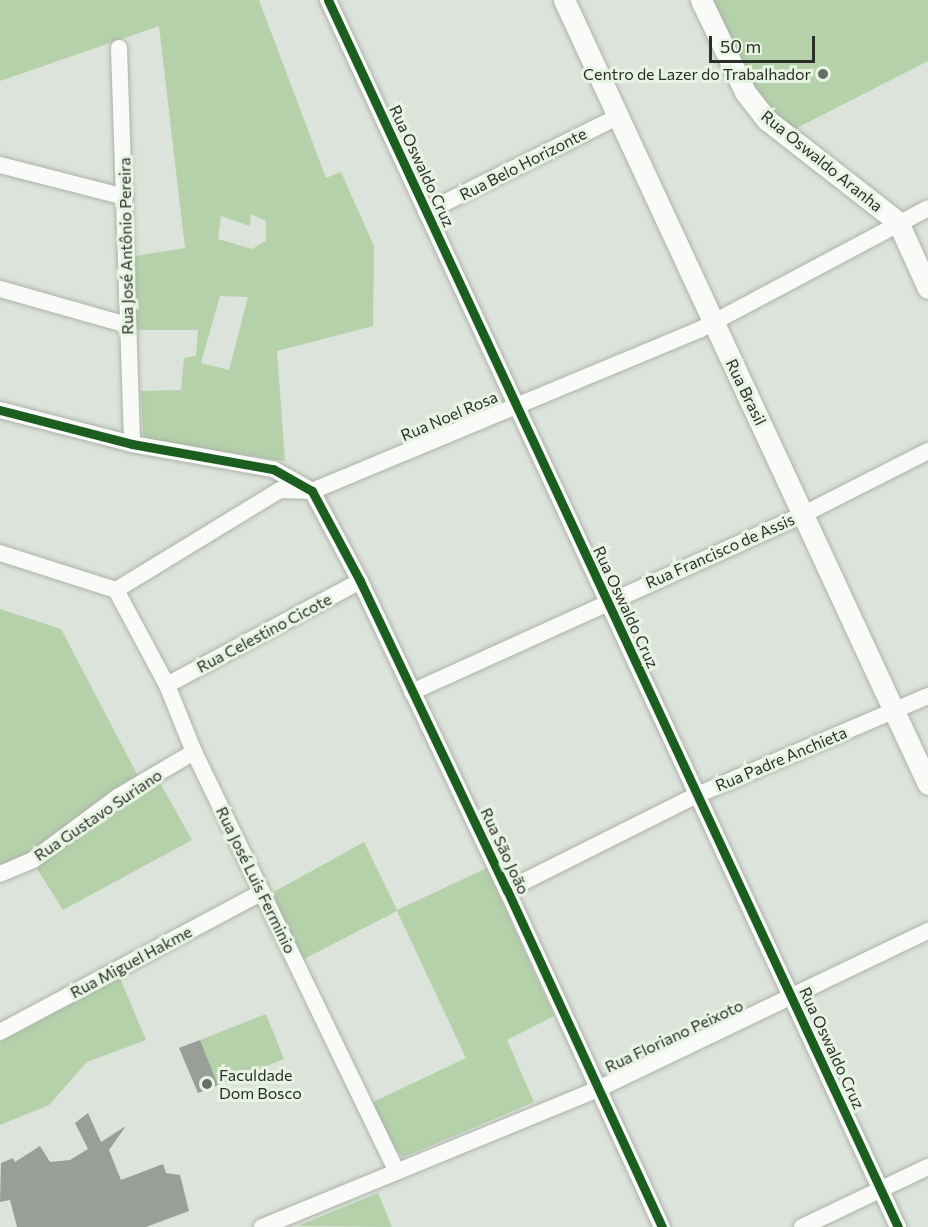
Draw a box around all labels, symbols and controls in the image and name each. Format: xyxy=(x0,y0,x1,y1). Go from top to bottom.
scale bar xyxy=(712,24,818,62)
text: 50 m xyxy=(720,35,761,57)
place label: Centro de Lazer do Trabalhador xyxy=(583,64,811,84)
marker: Centro de Lazer do Trabalhador xyxy=(816,67,830,81)
street label: Rua Oswaldo Cruz xyxy=(385,102,459,230)
street label: Rua Oswaldo Aranha xyxy=(757,106,887,216)
street label: Rua Belo Horizonte xyxy=(456,124,590,204)
street label: Rua José Antônio Pereira xyxy=(115,157,137,335)
street label: Rua Brasil xyxy=(722,356,770,428)
street label: Rua Noel Rosa xyxy=(398,387,500,445)
street label: Rua Francisco de Assis xyxy=(642,509,798,593)
street label: Rua Oswaldo Cruz xyxy=(589,543,663,671)
street label: Rua Celestino Cicote xyxy=(193,589,335,677)
street label: Rua Padre Anchieta xyxy=(712,723,850,795)
street label: Rua Gustavo Suriano xyxy=(30,765,166,865)
street label: Rua José Luis Ferminio xyxy=(212,803,300,957)
street label: Rua São João xyxy=(477,805,533,897)
street label: Rua Miguel Hakme xyxy=(67,922,195,1002)
street label: Rua Oswaldo Cruz xyxy=(795,984,869,1112)
street label: Rua Floriano Peixoto xyxy=(602,996,746,1076)
place label: Faculdade Dom Bosco xyxy=(219,1065,302,1103)
marker: Faculdade Dom Bosco xyxy=(200,1077,214,1091)

